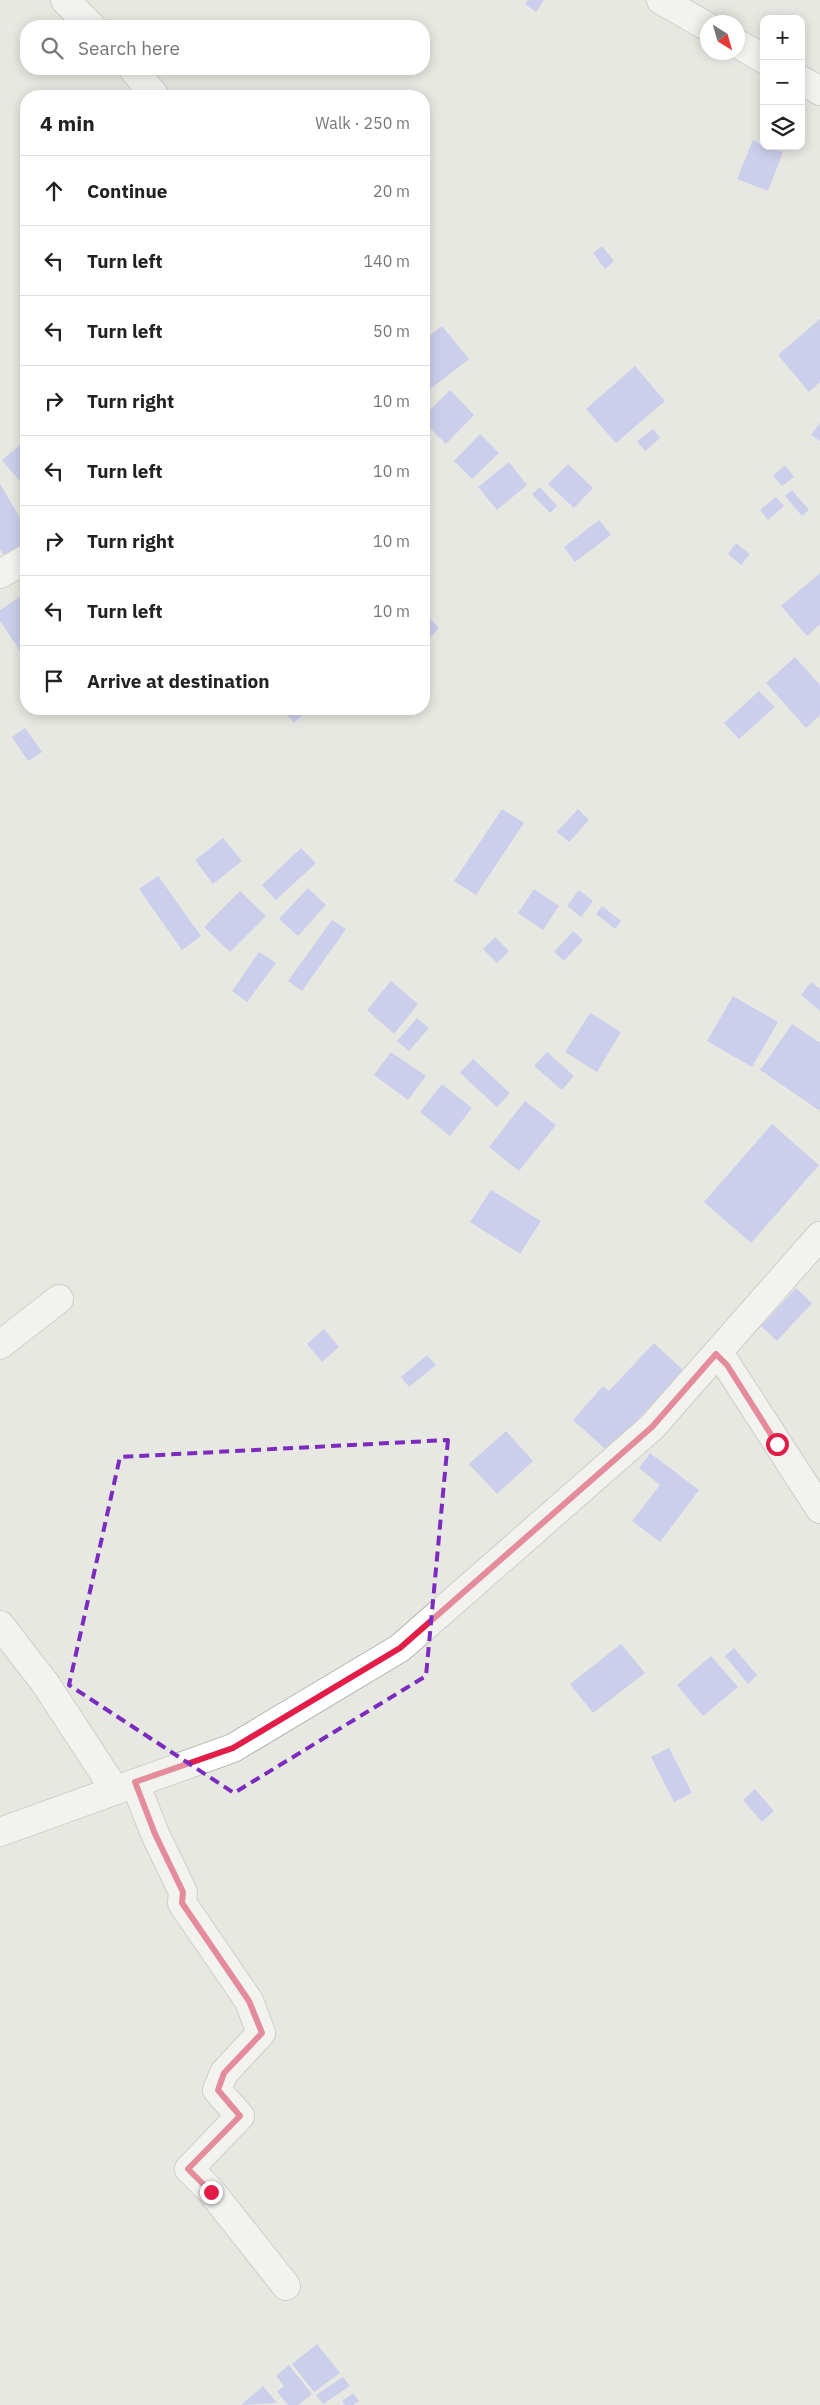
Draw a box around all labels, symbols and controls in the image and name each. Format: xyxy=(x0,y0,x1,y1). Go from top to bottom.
north arrow xyxy=(700,15,745,60)
map controls xyxy=(760,15,805,150)
button: + xyxy=(760,15,805,60)
search box xyxy=(20,20,430,75)
icon: search xyxy=(38,34,66,62)
text: Search here xyxy=(78,36,180,60)
button: − xyxy=(760,60,805,105)
button: layers xyxy=(760,105,805,150)
text: 4 min xyxy=(40,109,95,137)
text: Walk · 250 m xyxy=(315,113,410,133)
icon: ahead xyxy=(40,177,68,205)
text: Continue xyxy=(87,179,167,203)
text: 20 m xyxy=(373,181,410,201)
icon: left xyxy=(40,247,68,275)
text: Turn left xyxy=(87,249,163,273)
text: 140 m xyxy=(363,251,410,271)
icon: left xyxy=(40,317,68,345)
text: Turn left xyxy=(87,319,163,343)
text: 50 m xyxy=(373,321,410,341)
icon: right xyxy=(40,387,68,415)
text: Turn right xyxy=(87,389,174,413)
text: 10 m xyxy=(373,391,410,411)
icon: left xyxy=(40,457,68,485)
text: Turn left xyxy=(87,459,163,483)
text: 10 m xyxy=(373,461,410,481)
icon: right xyxy=(40,527,68,555)
text: Turn right xyxy=(87,529,174,553)
text: 10 m xyxy=(373,531,410,551)
icon: left xyxy=(40,597,68,625)
text: Turn left xyxy=(87,599,163,623)
text: 10 m xyxy=(373,601,410,621)
icon: arrive xyxy=(40,667,68,695)
text: Arrive at destination xyxy=(87,669,270,693)
route start xyxy=(766,1433,789,1456)
route end xyxy=(200,2181,223,2204)

